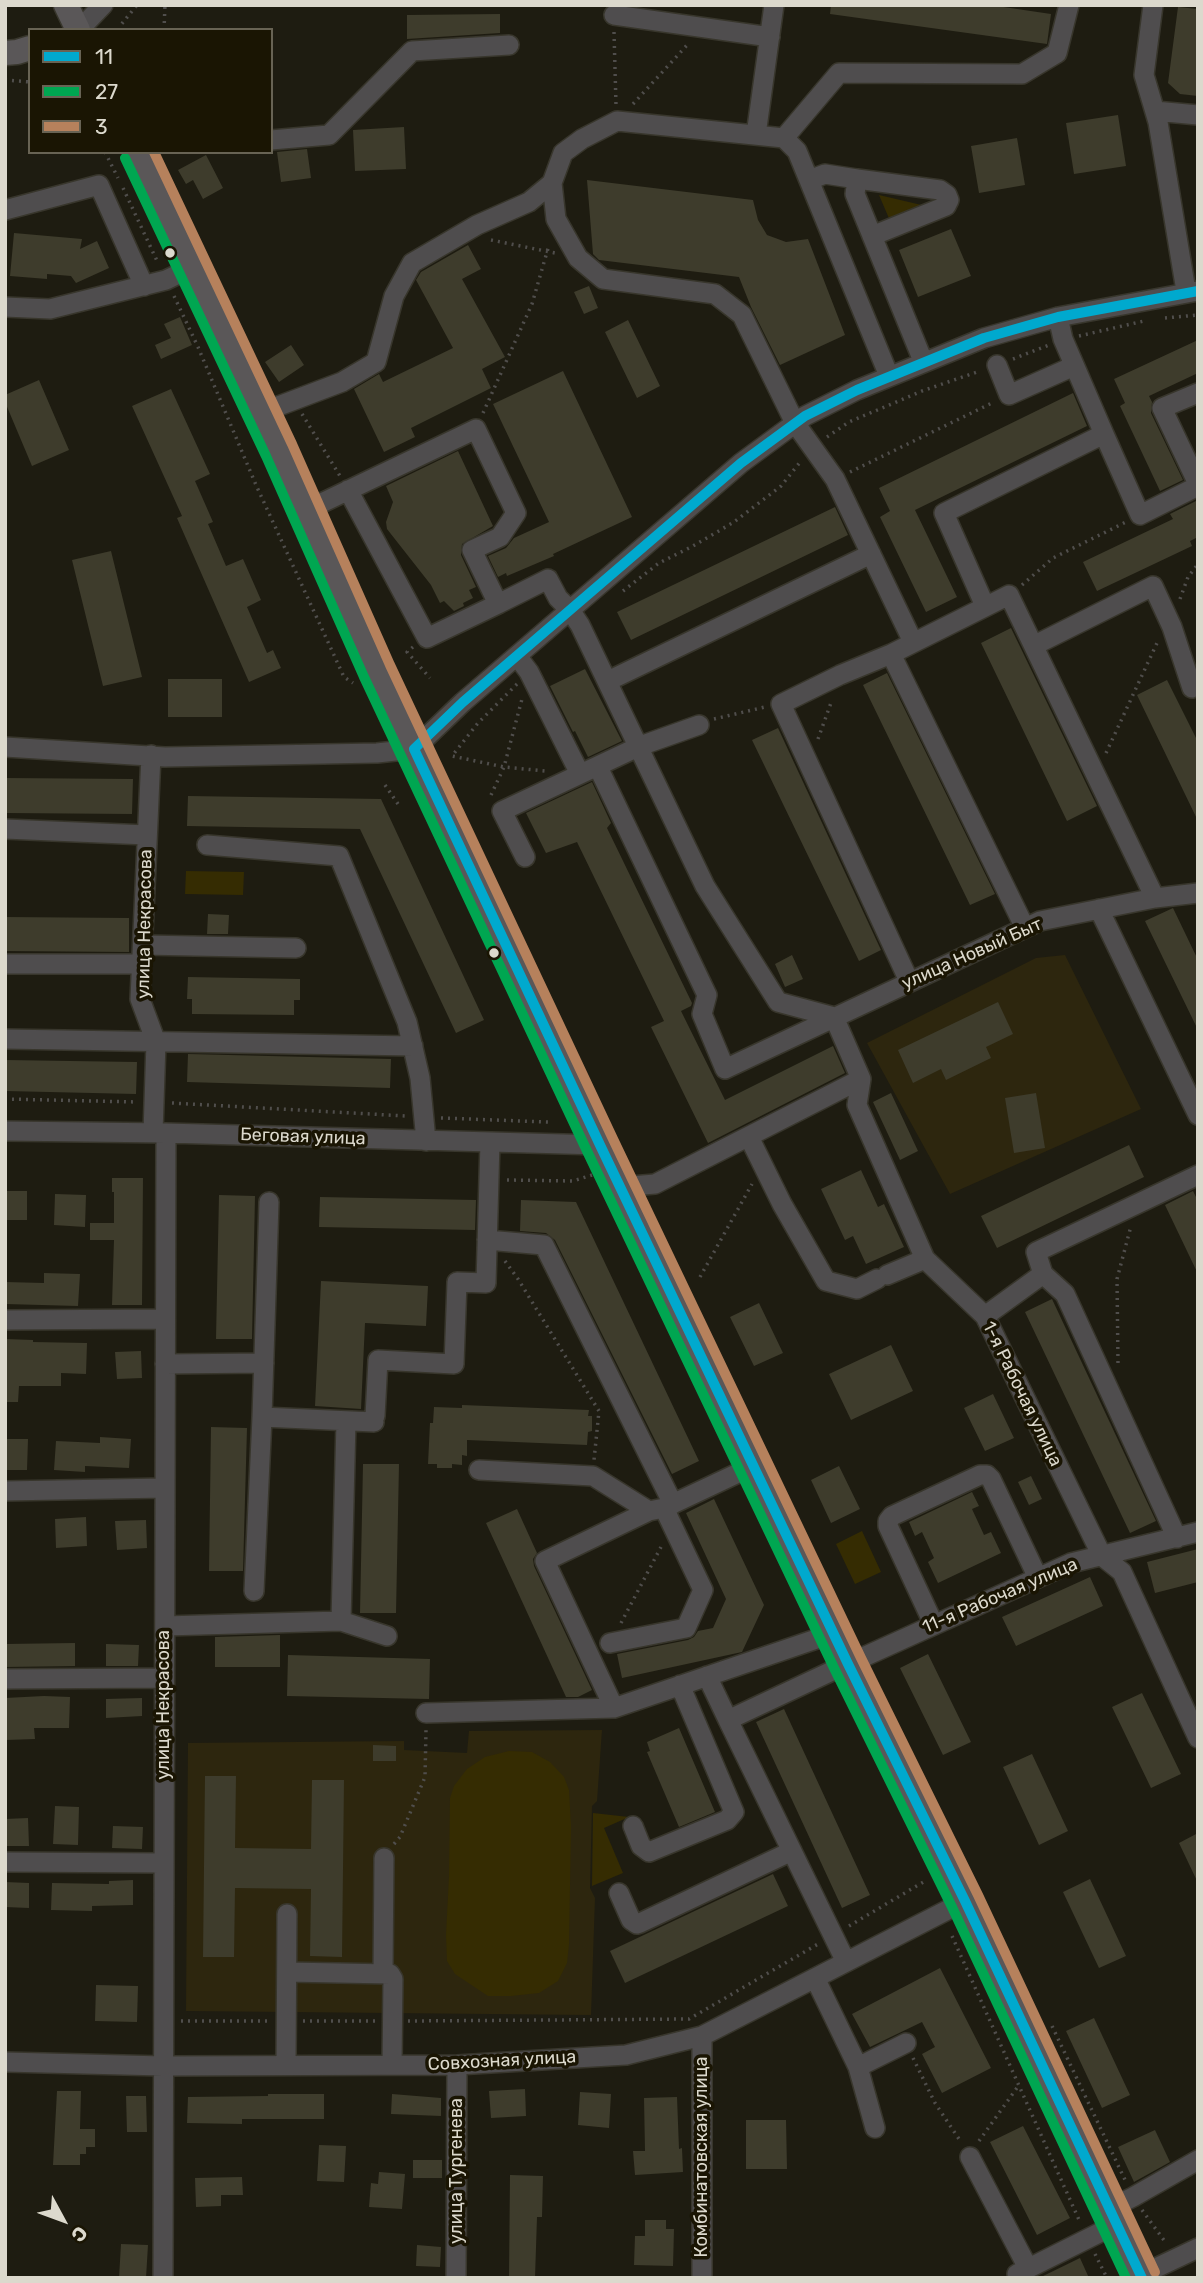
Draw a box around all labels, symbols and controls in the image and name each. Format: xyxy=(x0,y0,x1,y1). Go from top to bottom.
legend xyxy=(28,28,273,154)
text: 11 xyxy=(95,44,113,69)
text: 27 xyxy=(95,79,118,104)
text: 3 xyxy=(95,114,108,139)
unlabelled marker xyxy=(163,246,177,260)
street label: улица Некрасова xyxy=(133,849,157,999)
street label: улица Новый Быт xyxy=(899,913,1045,995)
unlabelled marker xyxy=(487,946,501,960)
street label: Беговая улица xyxy=(240,1124,366,1150)
street label: 1-я Рабочая улица xyxy=(977,1318,1067,1470)
street label: 11-я Рабочая улица xyxy=(919,1554,1081,1638)
street label: улица Некрасова xyxy=(153,1630,175,1780)
street label: Совхозная улица xyxy=(427,2046,577,2076)
street label: Комбинатовская улица xyxy=(691,2056,713,2258)
street label: улица Тургенева xyxy=(446,2098,468,2244)
north arrow xyxy=(28,2185,98,2255)
text: С xyxy=(66,2222,92,2247)

